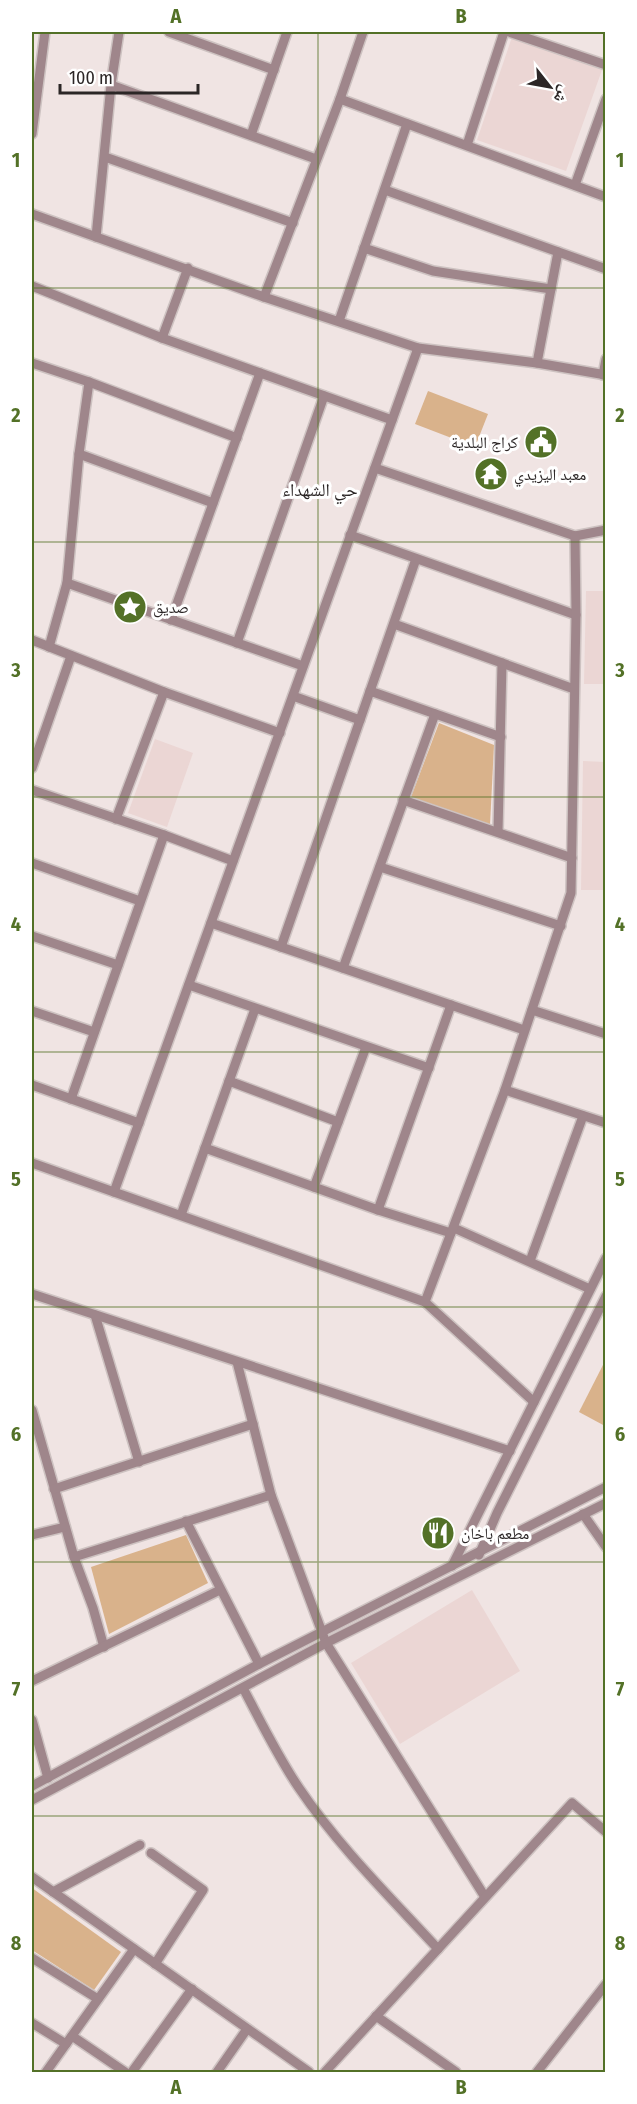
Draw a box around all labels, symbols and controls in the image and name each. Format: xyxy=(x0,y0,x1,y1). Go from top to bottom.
text: A xyxy=(170,4,183,28)
text: B xyxy=(455,4,467,28)
scale bar xyxy=(60,57,198,95)
north arrow xyxy=(520,57,580,117)
text: 100 m xyxy=(69,67,113,89)
text: ش xyxy=(550,82,575,107)
text: 1 xyxy=(12,148,20,172)
text: 1 xyxy=(616,148,624,172)
text: 2 xyxy=(10,403,21,427)
text: 2 xyxy=(614,403,625,427)
public building icon: كراج البلدية xyxy=(523,424,559,460)
place label: كراج البلدية xyxy=(451,433,518,453)
temple icon: معبد اليزيدي xyxy=(473,456,509,492)
place label: معبد اليزيدي xyxy=(514,465,586,487)
district label: حي الشهداء xyxy=(282,479,358,505)
place icon: صديق xyxy=(112,589,148,625)
place label: صديق xyxy=(153,598,189,618)
text: 3 xyxy=(10,658,21,682)
text: 3 xyxy=(614,658,625,682)
text: 4 xyxy=(11,912,21,936)
text: 4 xyxy=(615,912,625,936)
text: 5 xyxy=(11,1167,21,1191)
text: 5 xyxy=(615,1167,625,1191)
text: 6 xyxy=(11,1422,21,1446)
text: 6 xyxy=(615,1422,625,1446)
restaurant icon: مطعم باخان xyxy=(420,1515,456,1551)
place label: مطعم باخان xyxy=(461,1524,529,1544)
text: 7 xyxy=(12,1677,21,1701)
text: 7 xyxy=(616,1677,625,1701)
text: 8 xyxy=(11,1931,22,1955)
text: 8 xyxy=(615,1931,626,1955)
text: A xyxy=(170,2075,183,2099)
text: B xyxy=(455,2075,467,2099)

